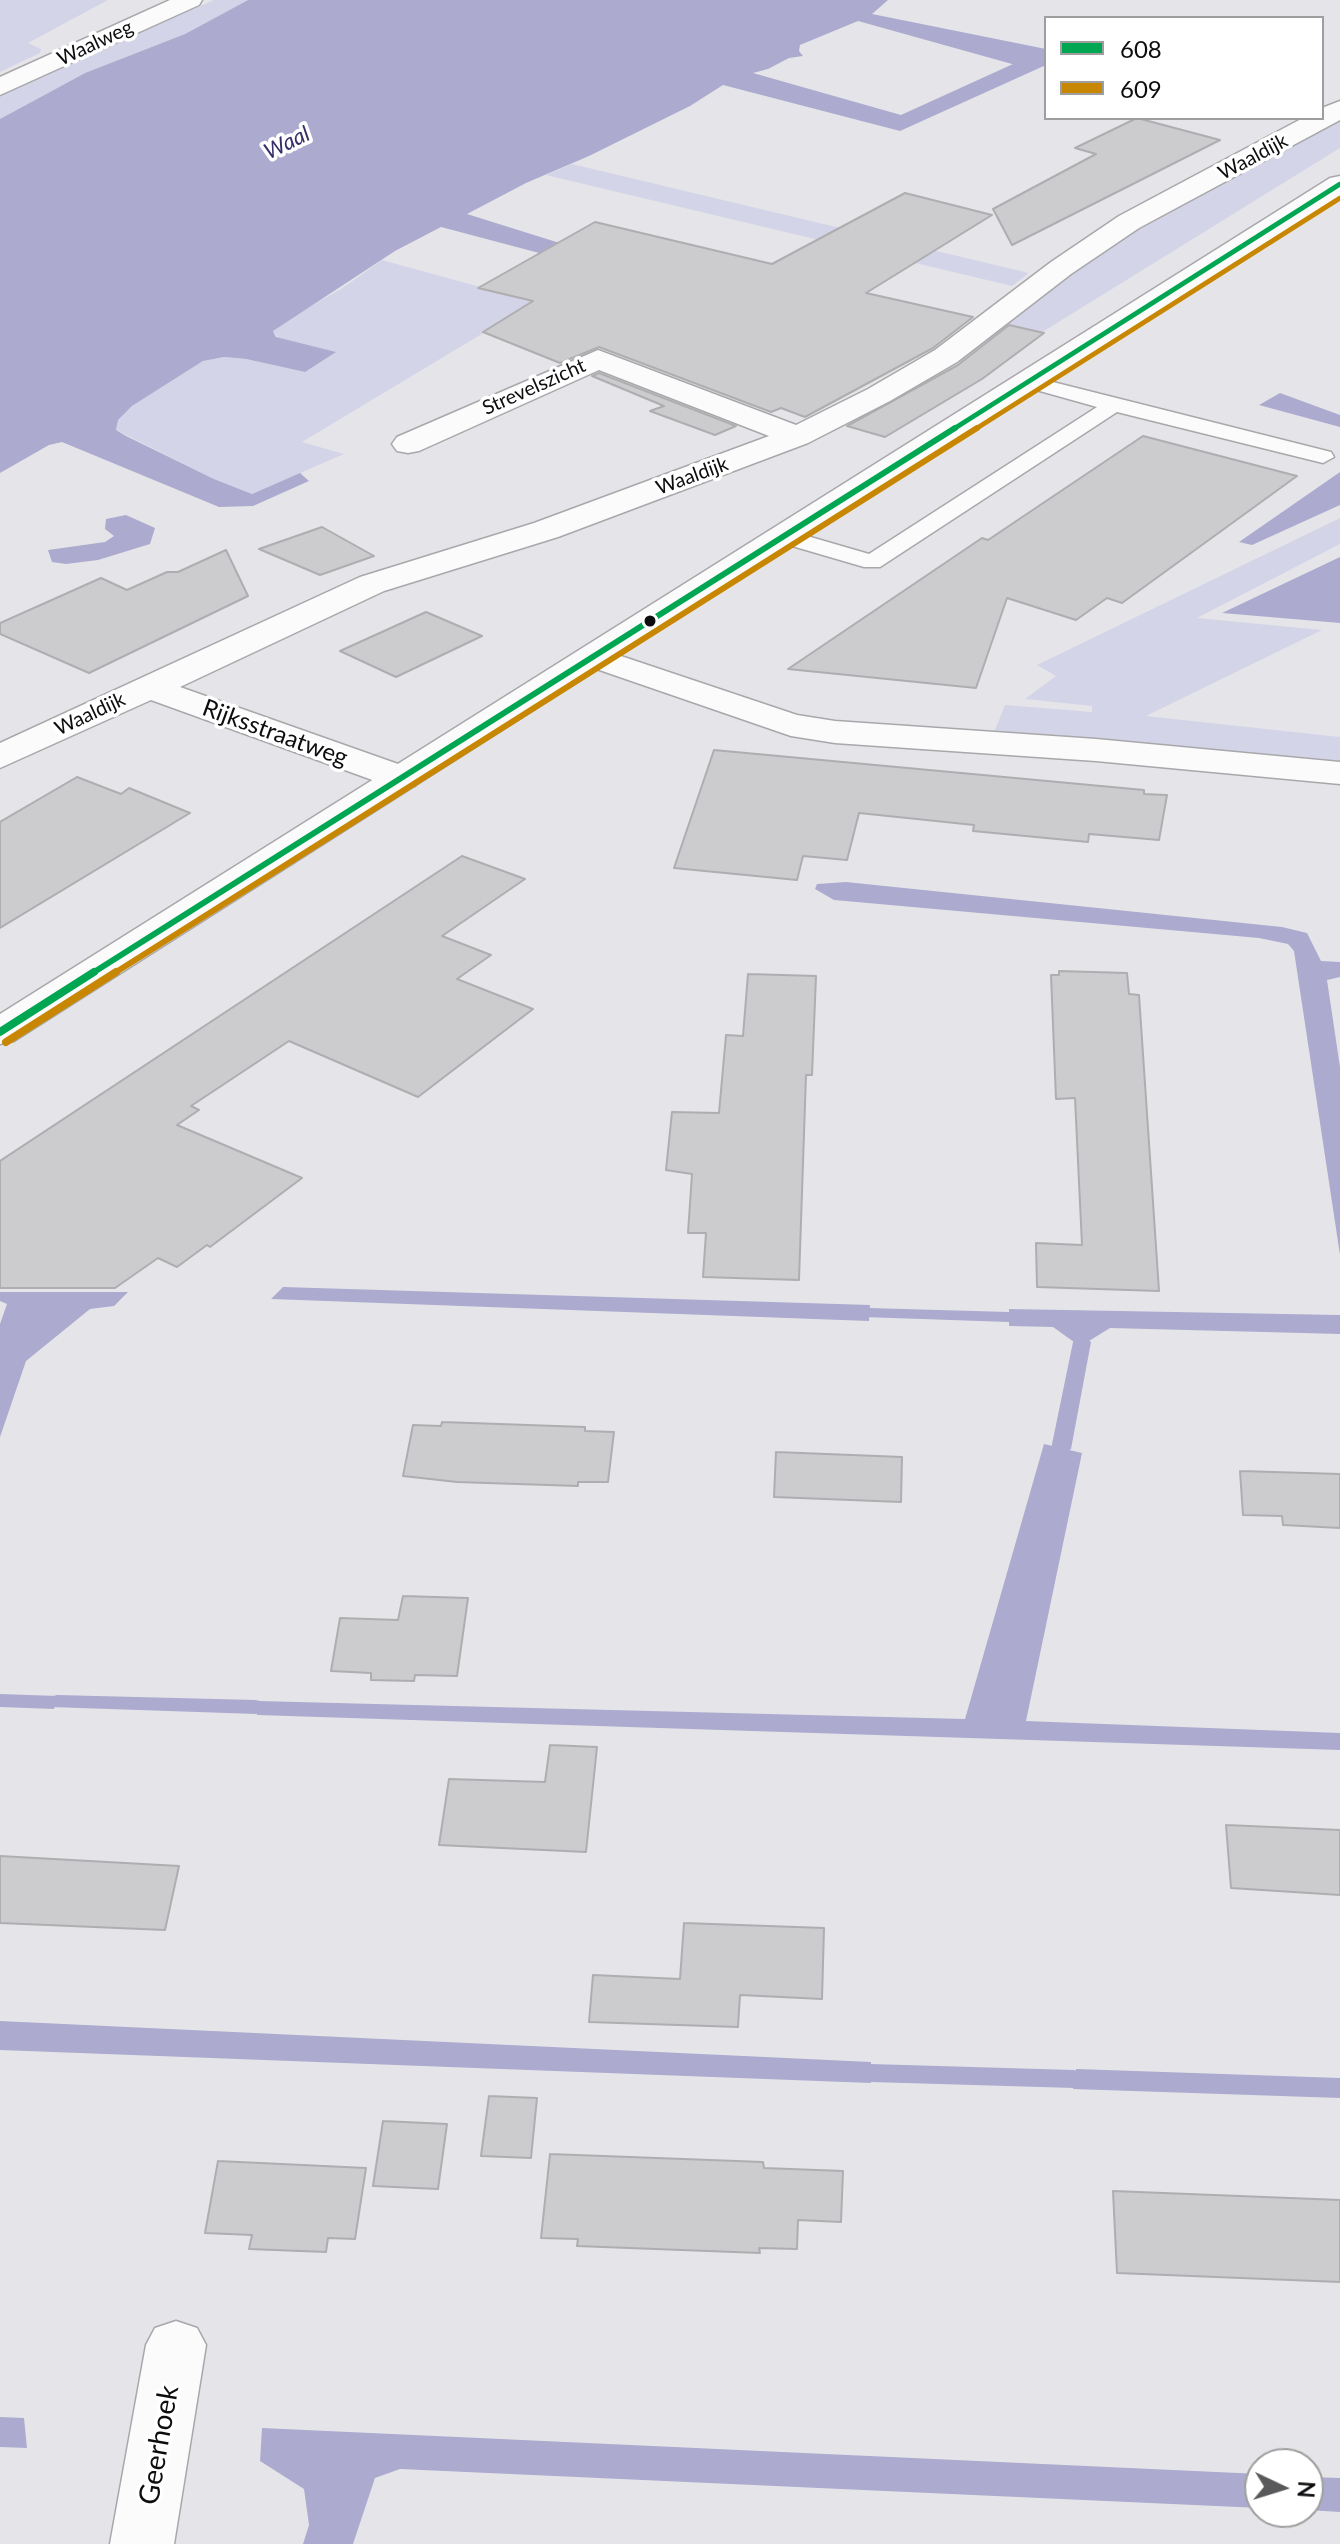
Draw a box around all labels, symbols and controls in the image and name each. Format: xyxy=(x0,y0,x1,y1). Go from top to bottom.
street label: Waalweg xyxy=(53,15,137,71)
legend xyxy=(1044,16,1324,120)
text: 608 xyxy=(1120,34,1162,63)
text: 609 xyxy=(1120,74,1162,103)
water label: Waal xyxy=(260,121,314,165)
street label: Waaldijk xyxy=(1214,129,1292,185)
street label: Strevelszicht xyxy=(479,354,589,420)
street label: Waaldijk xyxy=(653,452,731,500)
unlabelled marker xyxy=(642,613,658,629)
street label: Waaldijk xyxy=(51,687,129,741)
street label: Rijksstraatweg xyxy=(198,693,352,773)
street label: Geerhoek xyxy=(132,2383,186,2507)
north arrow xyxy=(1244,2448,1324,2528)
text: N xyxy=(1292,2480,1321,2499)

